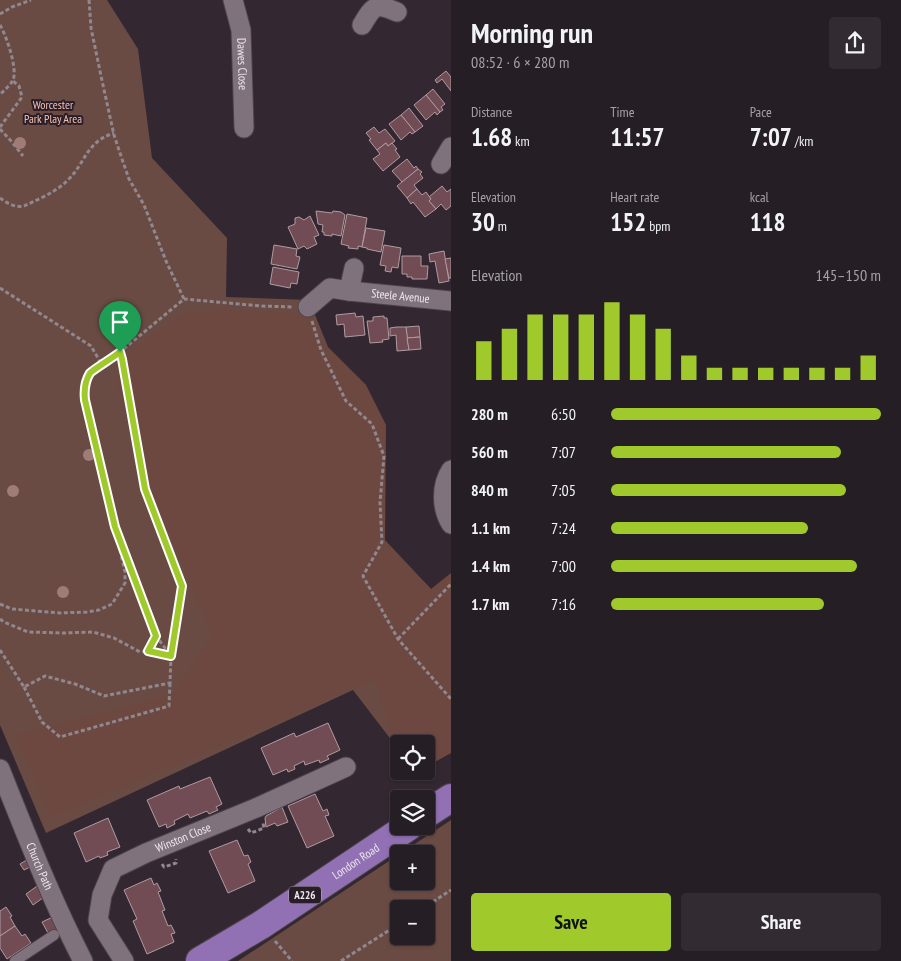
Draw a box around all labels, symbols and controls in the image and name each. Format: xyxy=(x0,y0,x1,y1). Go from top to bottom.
text: Morning run xyxy=(471,14,593,51)
button: share xyxy=(829,17,881,69)
street label: Dawes Close xyxy=(234,38,251,90)
text: 08:52 · 6 × 280 m xyxy=(471,52,569,72)
park label: Worcester Park Play Area xyxy=(24,97,82,126)
text: Distance xyxy=(471,103,512,121)
text: Time xyxy=(610,103,635,121)
text: Pace xyxy=(750,103,772,121)
text: 1.68 xyxy=(471,121,512,153)
text: 11:57 xyxy=(610,121,664,153)
text: 7:07 xyxy=(750,121,792,153)
text: km xyxy=(512,132,530,150)
text: /km xyxy=(792,132,813,150)
text: Elevation xyxy=(471,188,516,206)
text: Heart rate xyxy=(610,188,659,206)
text: kcal xyxy=(750,188,769,206)
text: 30 xyxy=(471,206,495,238)
text: 152 xyxy=(610,206,646,238)
text: 118 xyxy=(750,206,786,238)
text: m xyxy=(495,217,507,235)
text: bpm xyxy=(646,217,670,235)
text: Elevation xyxy=(471,265,522,285)
text: 145–150 m xyxy=(816,265,881,285)
street label: Steele Avenue xyxy=(371,285,430,306)
pin xyxy=(99,301,141,352)
icon: arrive xyxy=(106,308,134,336)
text: 280 m xyxy=(471,404,508,424)
text: 6:50 xyxy=(551,404,576,424)
text: 560 m xyxy=(471,442,508,462)
text: 7:07 xyxy=(551,442,576,462)
text: 840 m xyxy=(471,480,508,500)
text: 7:05 xyxy=(551,480,576,500)
text: 1.1 km xyxy=(471,518,510,538)
text: 7:24 xyxy=(551,518,576,538)
text: 1.4 km xyxy=(471,556,510,576)
text: 7:00 xyxy=(551,556,576,576)
text: 1.7 km xyxy=(471,594,509,614)
text: 7:16 xyxy=(551,594,576,614)
map controls xyxy=(390,735,435,945)
button: locate xyxy=(390,735,435,780)
button: layers xyxy=(390,790,435,835)
street label: Winston Close xyxy=(153,819,213,855)
street label: Church Path xyxy=(23,840,56,892)
street label: London Road xyxy=(329,840,382,882)
button: + xyxy=(390,845,435,890)
road number: A226 xyxy=(289,886,321,904)
button: Save xyxy=(471,893,671,951)
button: Share xyxy=(681,893,881,951)
button: − xyxy=(390,900,435,945)

